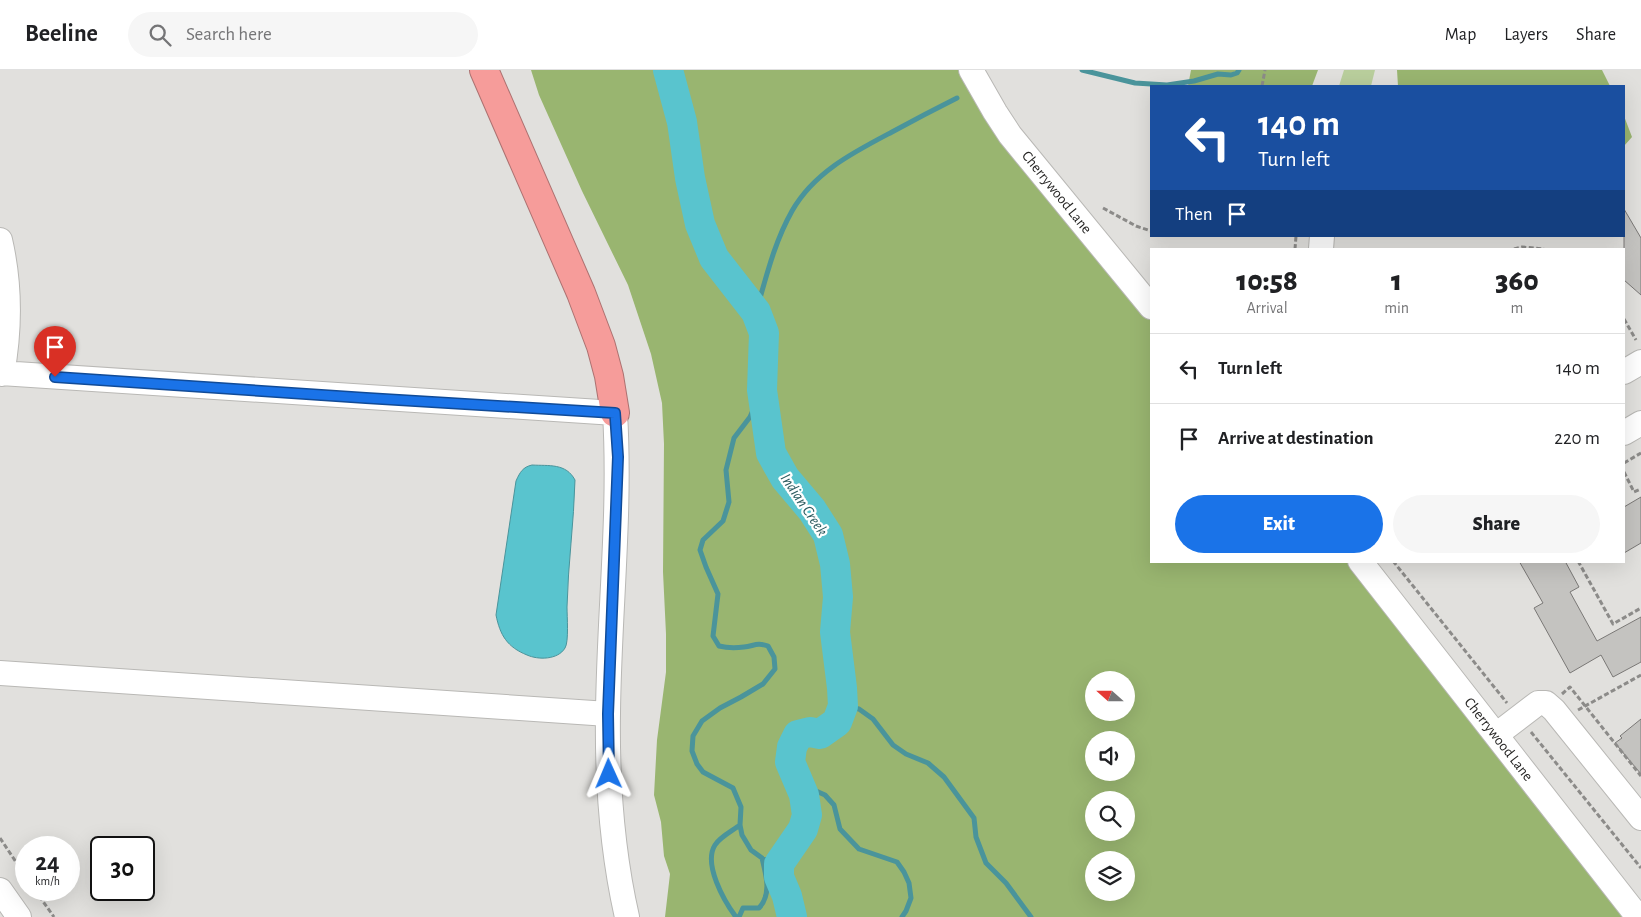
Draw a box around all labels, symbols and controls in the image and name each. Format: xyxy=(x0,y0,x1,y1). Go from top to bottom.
search box xyxy=(128,12,478,57)
icon: search xyxy=(146,21,174,49)
text: Beeline xyxy=(25,22,98,46)
text: Search here xyxy=(186,25,272,44)
text: Map xyxy=(1445,26,1476,44)
text: Layers xyxy=(1504,26,1548,44)
text: Share xyxy=(1576,26,1616,44)
icon: left xyxy=(1175,105,1240,170)
text: 140 m xyxy=(1258,107,1340,142)
street label: Cherrywood Lane xyxy=(1019,148,1094,236)
text: Turn left xyxy=(1258,148,1330,170)
icon: arrive xyxy=(1223,200,1251,228)
text: Then xyxy=(1175,205,1213,224)
text: 10:58 xyxy=(1236,266,1298,296)
text: 1 xyxy=(1391,266,1402,296)
text: 360 xyxy=(1495,266,1539,296)
text: Arrival xyxy=(1246,300,1288,316)
text: min xyxy=(1384,300,1409,316)
text: m xyxy=(1511,300,1523,316)
pin xyxy=(34,326,76,377)
icon: arrive xyxy=(41,333,69,361)
icon: left xyxy=(1175,355,1203,383)
text: Turn left xyxy=(1218,359,1282,378)
text: 140 m xyxy=(1556,359,1600,378)
icon: arrive xyxy=(1175,425,1203,453)
text: Arrive at destination xyxy=(1218,429,1374,448)
text: 220 m xyxy=(1554,429,1600,448)
water label: Indian Creek xyxy=(778,471,831,539)
button: Exit xyxy=(1175,495,1383,553)
button: Share xyxy=(1393,495,1600,553)
north arrow xyxy=(1085,671,1135,721)
map controls xyxy=(1085,671,1135,901)
street label: Cherrywood Lane xyxy=(1461,695,1536,784)
button: sound xyxy=(1085,731,1135,781)
position arrow xyxy=(582,747,634,799)
button: search xyxy=(1085,791,1135,841)
speed limit sign: 30 xyxy=(90,836,155,901)
text: 24 xyxy=(35,850,60,875)
button: layers xyxy=(1085,851,1135,901)
text: km/h xyxy=(35,875,60,887)

